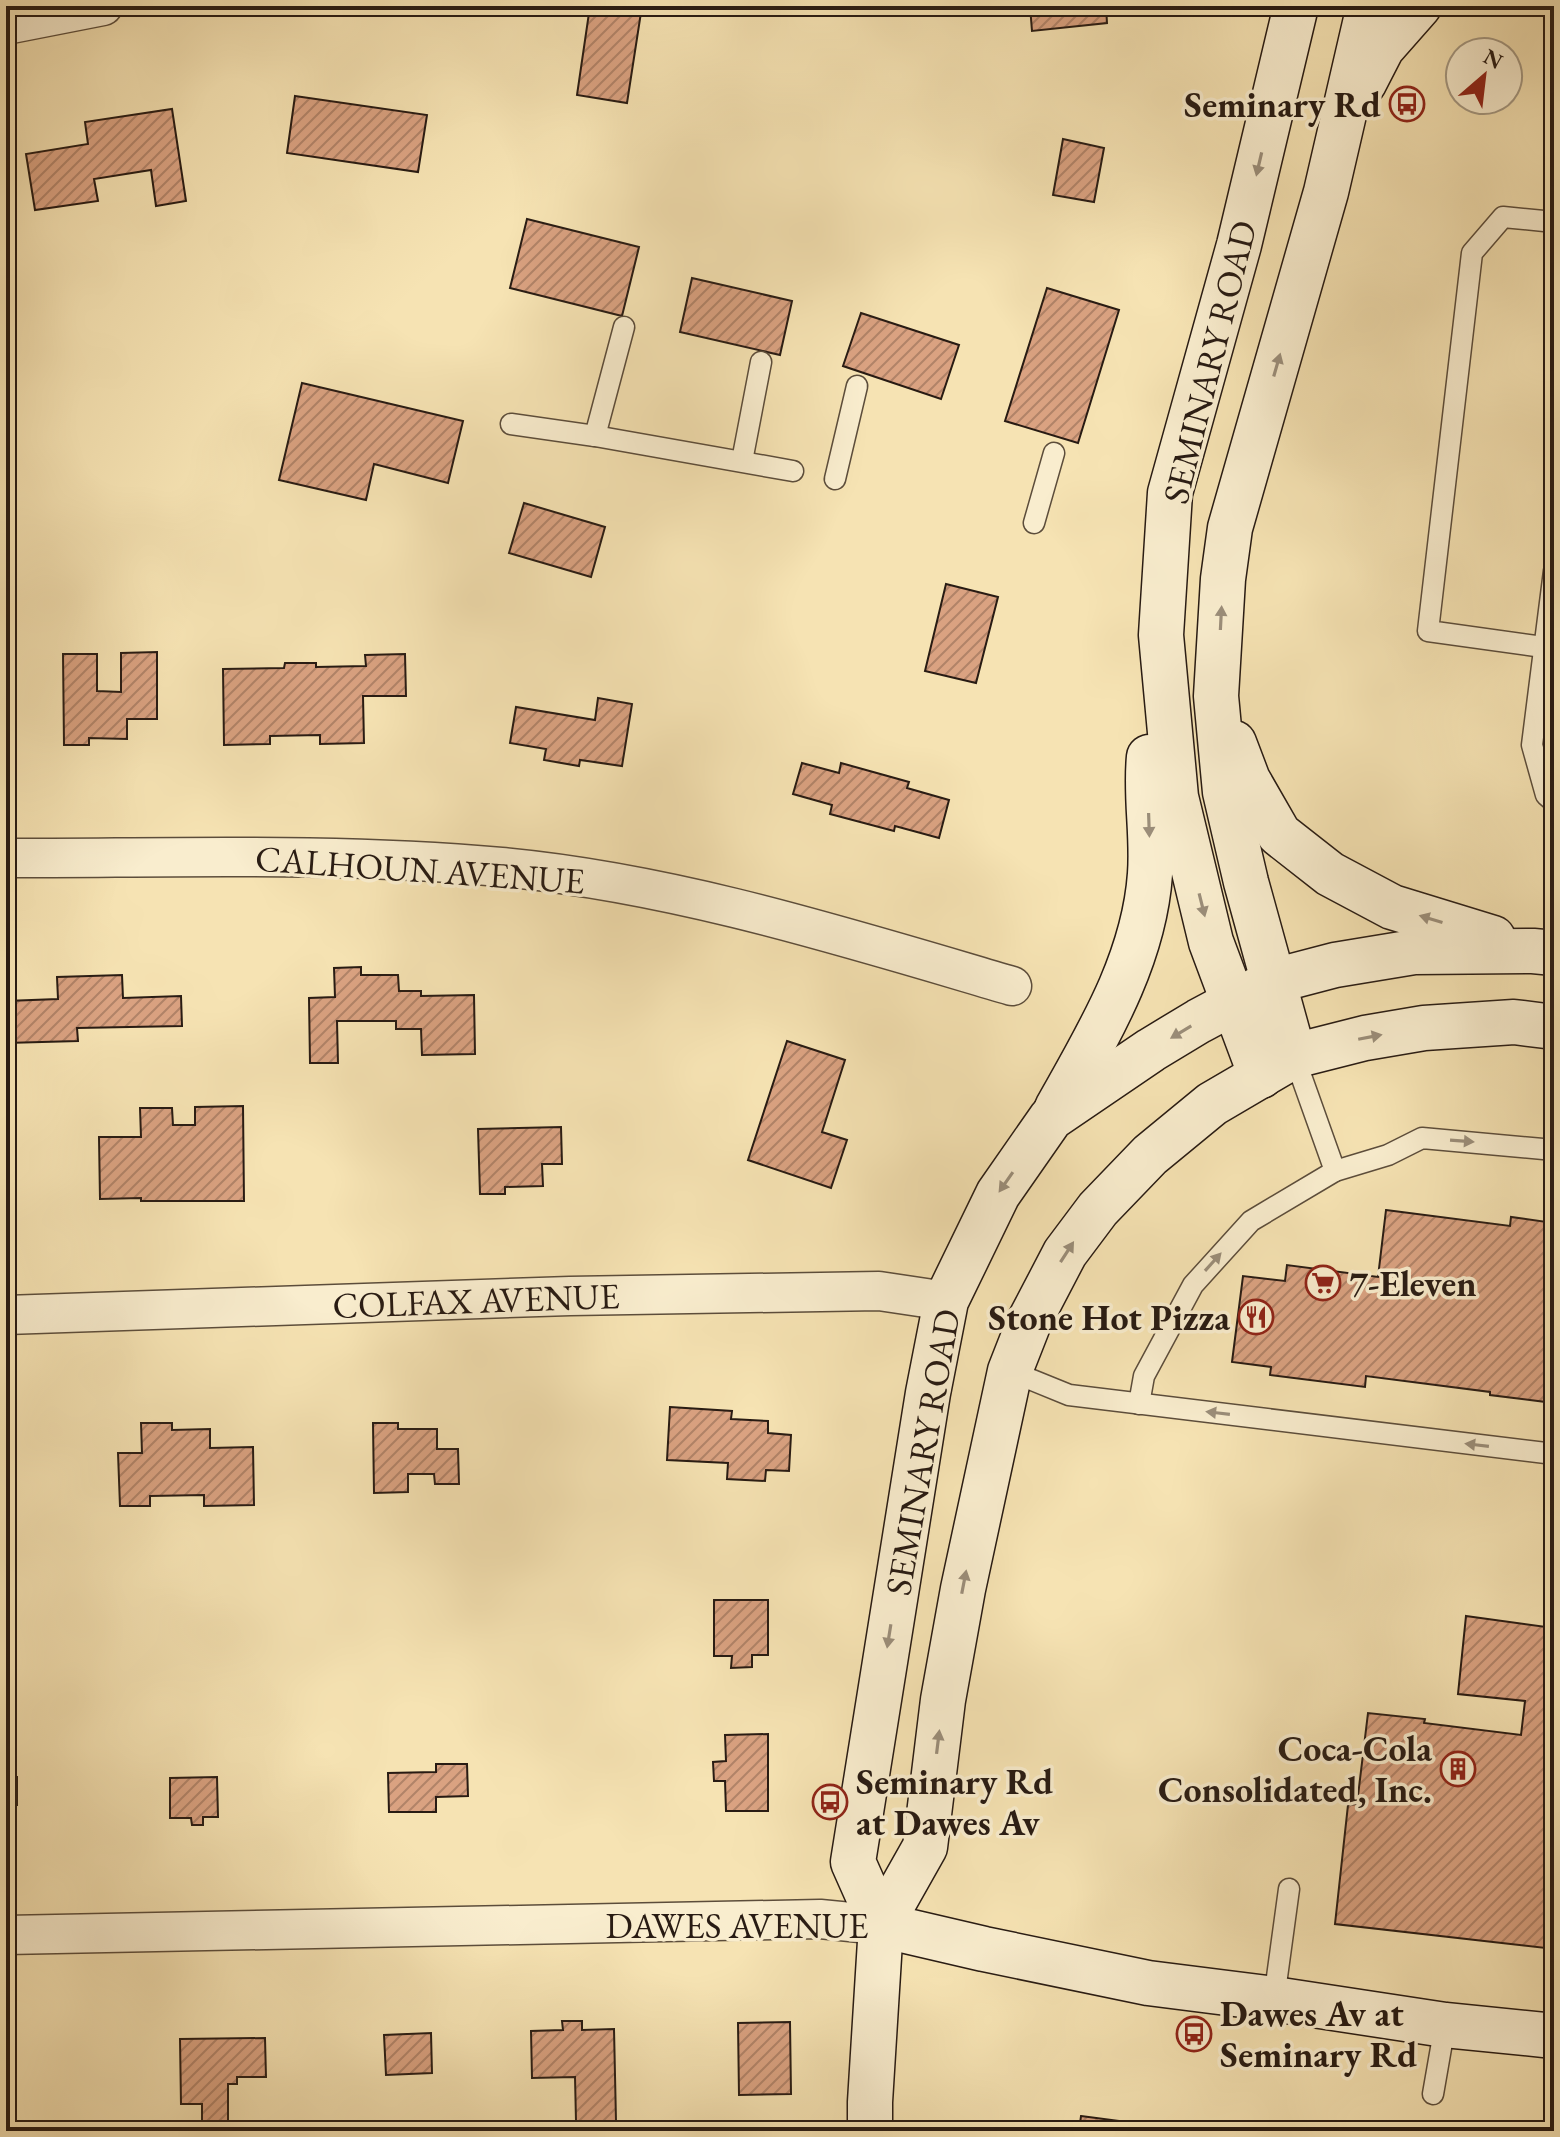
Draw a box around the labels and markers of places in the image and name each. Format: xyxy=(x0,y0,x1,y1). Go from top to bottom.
place label: Seminary Rd xyxy=(1184,81,1381,128)
bus stop icon: Seminary Rd xyxy=(1388,85,1426,123)
place label: 7-Eleven xyxy=(1349,1260,1477,1307)
supermarket icon: 7-Eleven xyxy=(1304,1264,1342,1302)
place label: Stone Hot Pizza xyxy=(988,1294,1230,1341)
restaurant icon: Stone Hot Pizza xyxy=(1237,1298,1275,1336)
place label: Coca-Cola Consolidated, Inc. xyxy=(1158,1725,1432,1813)
building icon: Coca-Cola Consolidated, Inc. xyxy=(1439,1750,1477,1788)
place label: Seminary Rd at Dawes Av xyxy=(856,1758,1053,1846)
bus stop icon: Seminary Rd at Dawes Av xyxy=(811,1783,849,1821)
place label: Dawes Av at Seminary Rd xyxy=(1220,1990,1417,2078)
bus stop icon: Dawes Av at Seminary Rd xyxy=(1175,2015,1213,2053)

